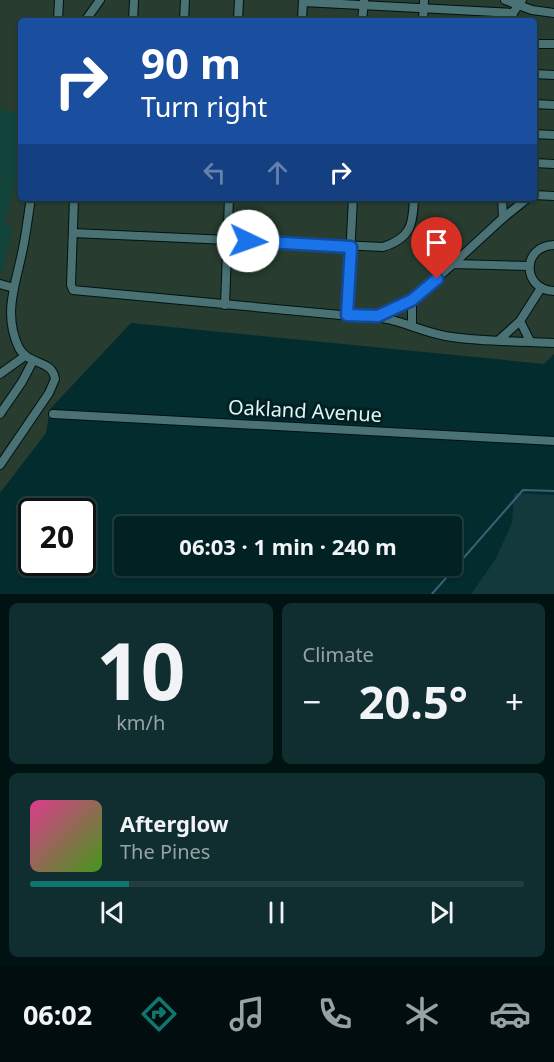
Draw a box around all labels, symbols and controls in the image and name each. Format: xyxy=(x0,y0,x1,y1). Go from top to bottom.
text: 90 m xyxy=(141,34,241,91)
icon: right xyxy=(42,42,120,120)
text: Turn right xyxy=(141,88,267,125)
icon: left xyxy=(198,156,231,189)
icon: ahead xyxy=(261,156,294,189)
icon: right xyxy=(324,156,357,189)
position arrow xyxy=(216,209,280,273)
pin xyxy=(411,217,462,279)
icon: arrive xyxy=(420,226,453,259)
street label: Oakland Avenue xyxy=(227,393,383,428)
speed limit sign: 20 xyxy=(18,498,96,576)
text: 06:03 · 1 min · 240 m xyxy=(179,531,397,561)
text: 10 xyxy=(96,617,185,723)
text: Climate xyxy=(303,641,374,668)
text: 20.5° xyxy=(359,671,468,732)
text: − xyxy=(303,679,321,724)
text: + xyxy=(505,679,524,724)
text: km/h xyxy=(116,709,165,736)
text: Afterglow xyxy=(120,808,229,838)
text: The Pines xyxy=(120,838,210,865)
icon: previous xyxy=(96,896,129,929)
icon: pause xyxy=(260,896,293,929)
icon: next xyxy=(425,896,458,929)
icon: directions xyxy=(138,993,180,1035)
icon: music xyxy=(226,993,268,1035)
icon: phone xyxy=(314,993,356,1035)
icon: climate xyxy=(401,993,443,1035)
icon: car xyxy=(489,993,531,1035)
text: 06:02 xyxy=(23,996,92,1033)

